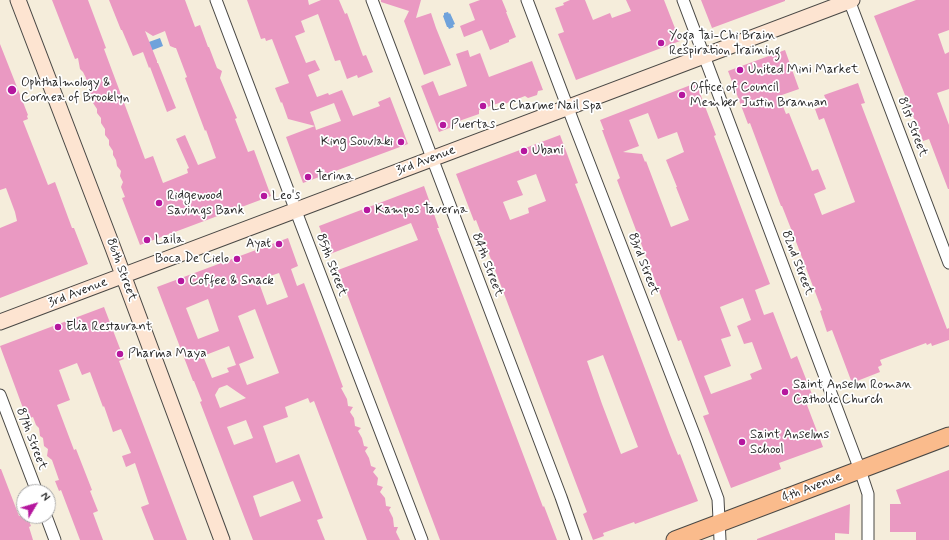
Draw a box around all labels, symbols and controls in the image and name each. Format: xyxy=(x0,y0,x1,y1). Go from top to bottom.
place label: Yoga Tai-Chi Brain Respiration Training xyxy=(669,28,780,59)
marker: Yoga Tai-Chi Brain Respiration Training xyxy=(656,38,666,48)
place label: United Mini Market xyxy=(748,62,859,78)
marker: United Mini Market xyxy=(735,65,745,75)
place label: Ophthalmology & Cornea of Brooklyn xyxy=(21,75,129,106)
place label: Office of Council Member Justin Brannan xyxy=(690,80,827,111)
marker: Ophthalmology & Cornea of Brooklyn xyxy=(6,84,18,96)
marker: Office of Council Member Justin Brannan xyxy=(677,90,687,100)
street label: 81st Street xyxy=(893,95,931,159)
place label: Le Charme Nail Spa xyxy=(491,98,602,114)
marker: Le Charme Nail Spa xyxy=(478,101,488,111)
place label: Puertas xyxy=(451,117,495,133)
marker: Puertas xyxy=(438,120,448,130)
place label: King Souvlaki xyxy=(321,134,393,150)
marker: King Souvlaki xyxy=(396,137,406,147)
street label: 3rd Avenue xyxy=(394,143,458,179)
place label: Ubani xyxy=(532,143,563,159)
marker: Ubani xyxy=(519,146,529,156)
place label: Terina xyxy=(316,169,354,185)
marker: Terina xyxy=(303,172,313,182)
place label: Ridgewood Savings Bank xyxy=(167,188,244,219)
place label: Leo's xyxy=(272,188,300,204)
marker: Leo's xyxy=(259,191,269,201)
marker: Ridgewood Savings Bank xyxy=(154,198,164,208)
place label: Kampos Taverna xyxy=(375,202,468,218)
marker: Kampos Taverna xyxy=(362,205,372,215)
street label: 82nd Street xyxy=(778,228,816,298)
street label: 85th Street xyxy=(312,231,350,299)
street label: 84th Street xyxy=(468,231,506,299)
street label: 83rd Street xyxy=(624,231,662,297)
place label: Laila xyxy=(155,232,184,248)
marker: Laila xyxy=(142,235,152,245)
street label: 86th Street xyxy=(102,236,140,304)
place label: Ayat xyxy=(246,236,271,252)
marker: Ayat xyxy=(274,239,284,249)
place label: Boca De Cielo xyxy=(155,251,229,267)
marker: Boca De Cielo xyxy=(232,254,242,264)
place label: Coffee & Snack xyxy=(189,273,274,289)
street label: 3rd Avenue xyxy=(46,275,110,311)
marker: Coffee & Snack xyxy=(176,276,186,286)
place label: Elia Restaurant xyxy=(66,319,152,335)
marker: Elia Restaurant xyxy=(53,322,63,332)
place label: Pharma Maya xyxy=(128,346,207,362)
marker: Pharma Maya xyxy=(115,349,125,359)
place label: Saint Anselm Roman Catholic Church xyxy=(793,377,912,408)
marker: Saint Anselm Roman Catholic Church xyxy=(780,387,790,397)
street label: 87th Street xyxy=(12,406,50,472)
place label: Saint Anselms School xyxy=(750,427,829,458)
marker: Saint Anselms School xyxy=(737,437,747,447)
street label: 4th Avenue xyxy=(780,469,844,507)
north arrow xyxy=(16,484,56,524)
text: N xyxy=(37,490,52,504)

